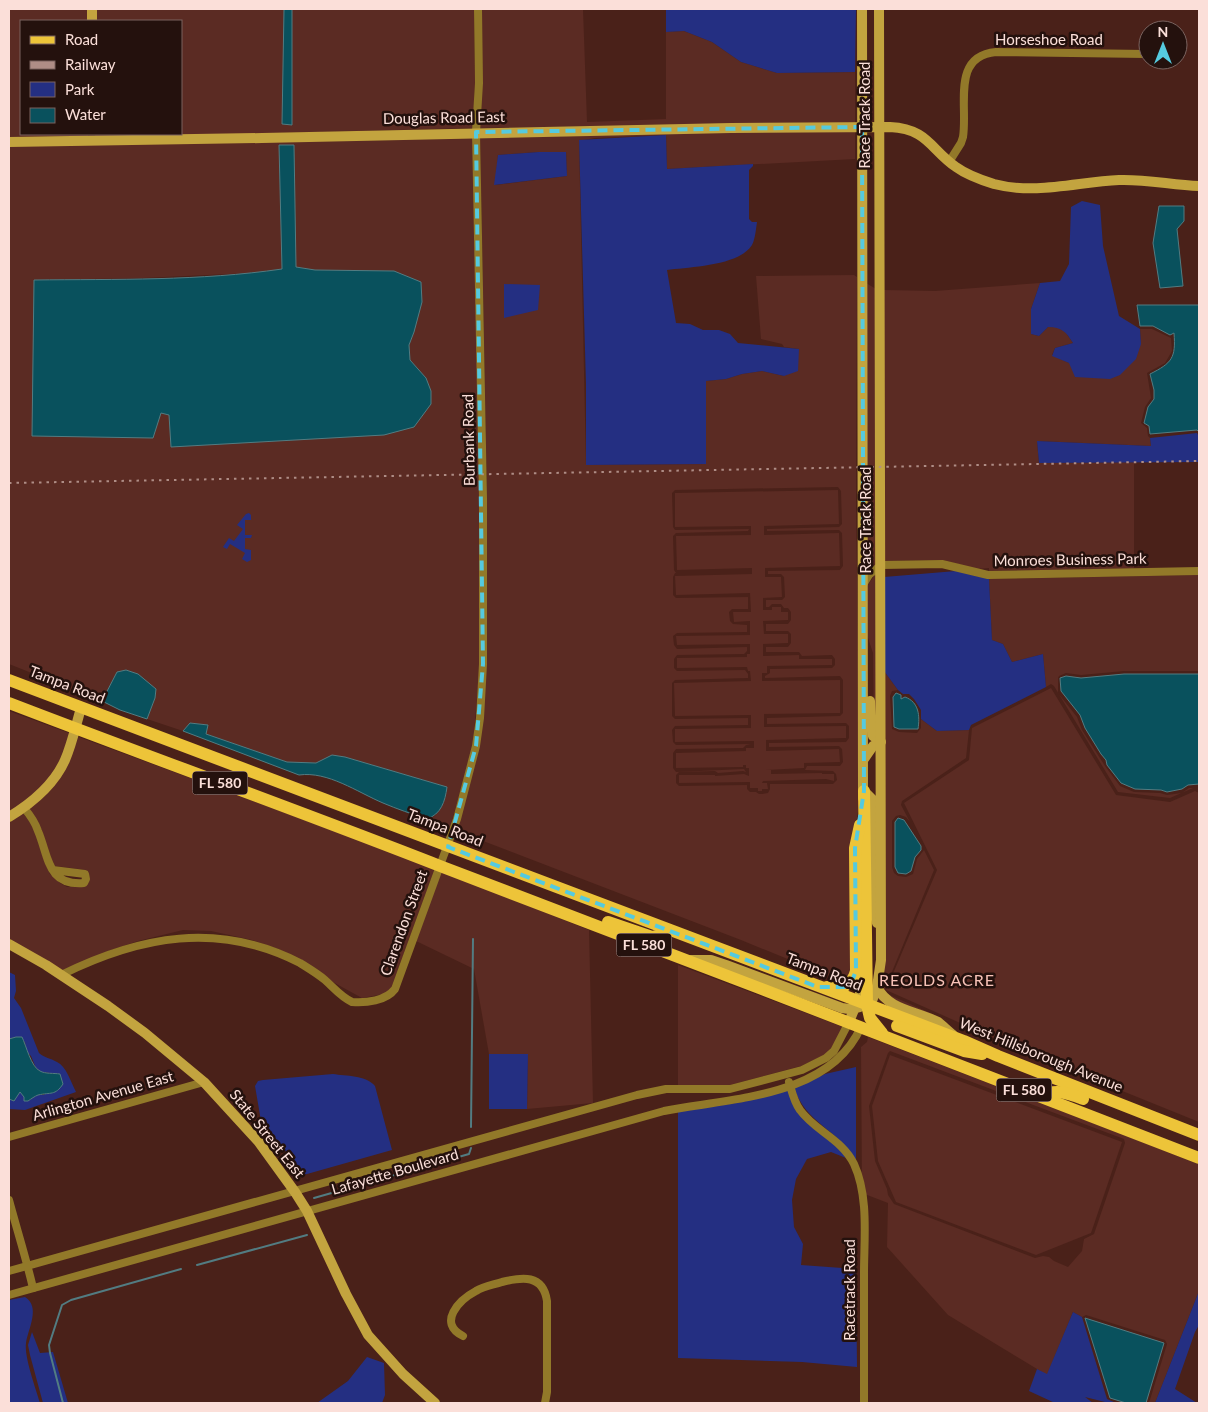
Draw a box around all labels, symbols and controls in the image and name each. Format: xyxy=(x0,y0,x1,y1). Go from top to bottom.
legend xyxy=(20,20,182,135)
north arrow xyxy=(1138,20,1188,70)
text: N xyxy=(1158,23,1168,40)
text: Road xyxy=(65,30,98,48)
street label: Horseshoe Road xyxy=(995,30,1103,48)
text: Railway xyxy=(65,55,116,73)
street label: Race Track Road xyxy=(855,62,873,168)
text: Park xyxy=(65,80,95,98)
text: Water xyxy=(65,105,106,123)
street label: Douglas Road East xyxy=(383,107,506,127)
street label: Burbank Road xyxy=(458,394,478,486)
street label: Race Track Road xyxy=(856,467,874,573)
street label: Monroes Business Park xyxy=(993,549,1147,569)
street label: Tampa Road xyxy=(27,661,108,707)
road number: FL 580 xyxy=(192,771,248,794)
street label: Tampa Road xyxy=(405,804,486,850)
street label: Clarendon Street xyxy=(376,867,431,978)
road number: FL 580 xyxy=(616,934,672,956)
street label: Tampa Road xyxy=(784,948,865,994)
district label: REOLDS ACRE xyxy=(879,970,995,989)
street label: West Hillsborough Avenue xyxy=(957,1013,1126,1095)
street label: Arlington Avenue East xyxy=(30,1066,176,1124)
road number: FL 580 xyxy=(996,1078,1052,1102)
street label: State Street East xyxy=(227,1085,309,1182)
street label: Lafayette Boulevard xyxy=(329,1144,460,1198)
street label: Racetrack Road xyxy=(840,1239,858,1341)

